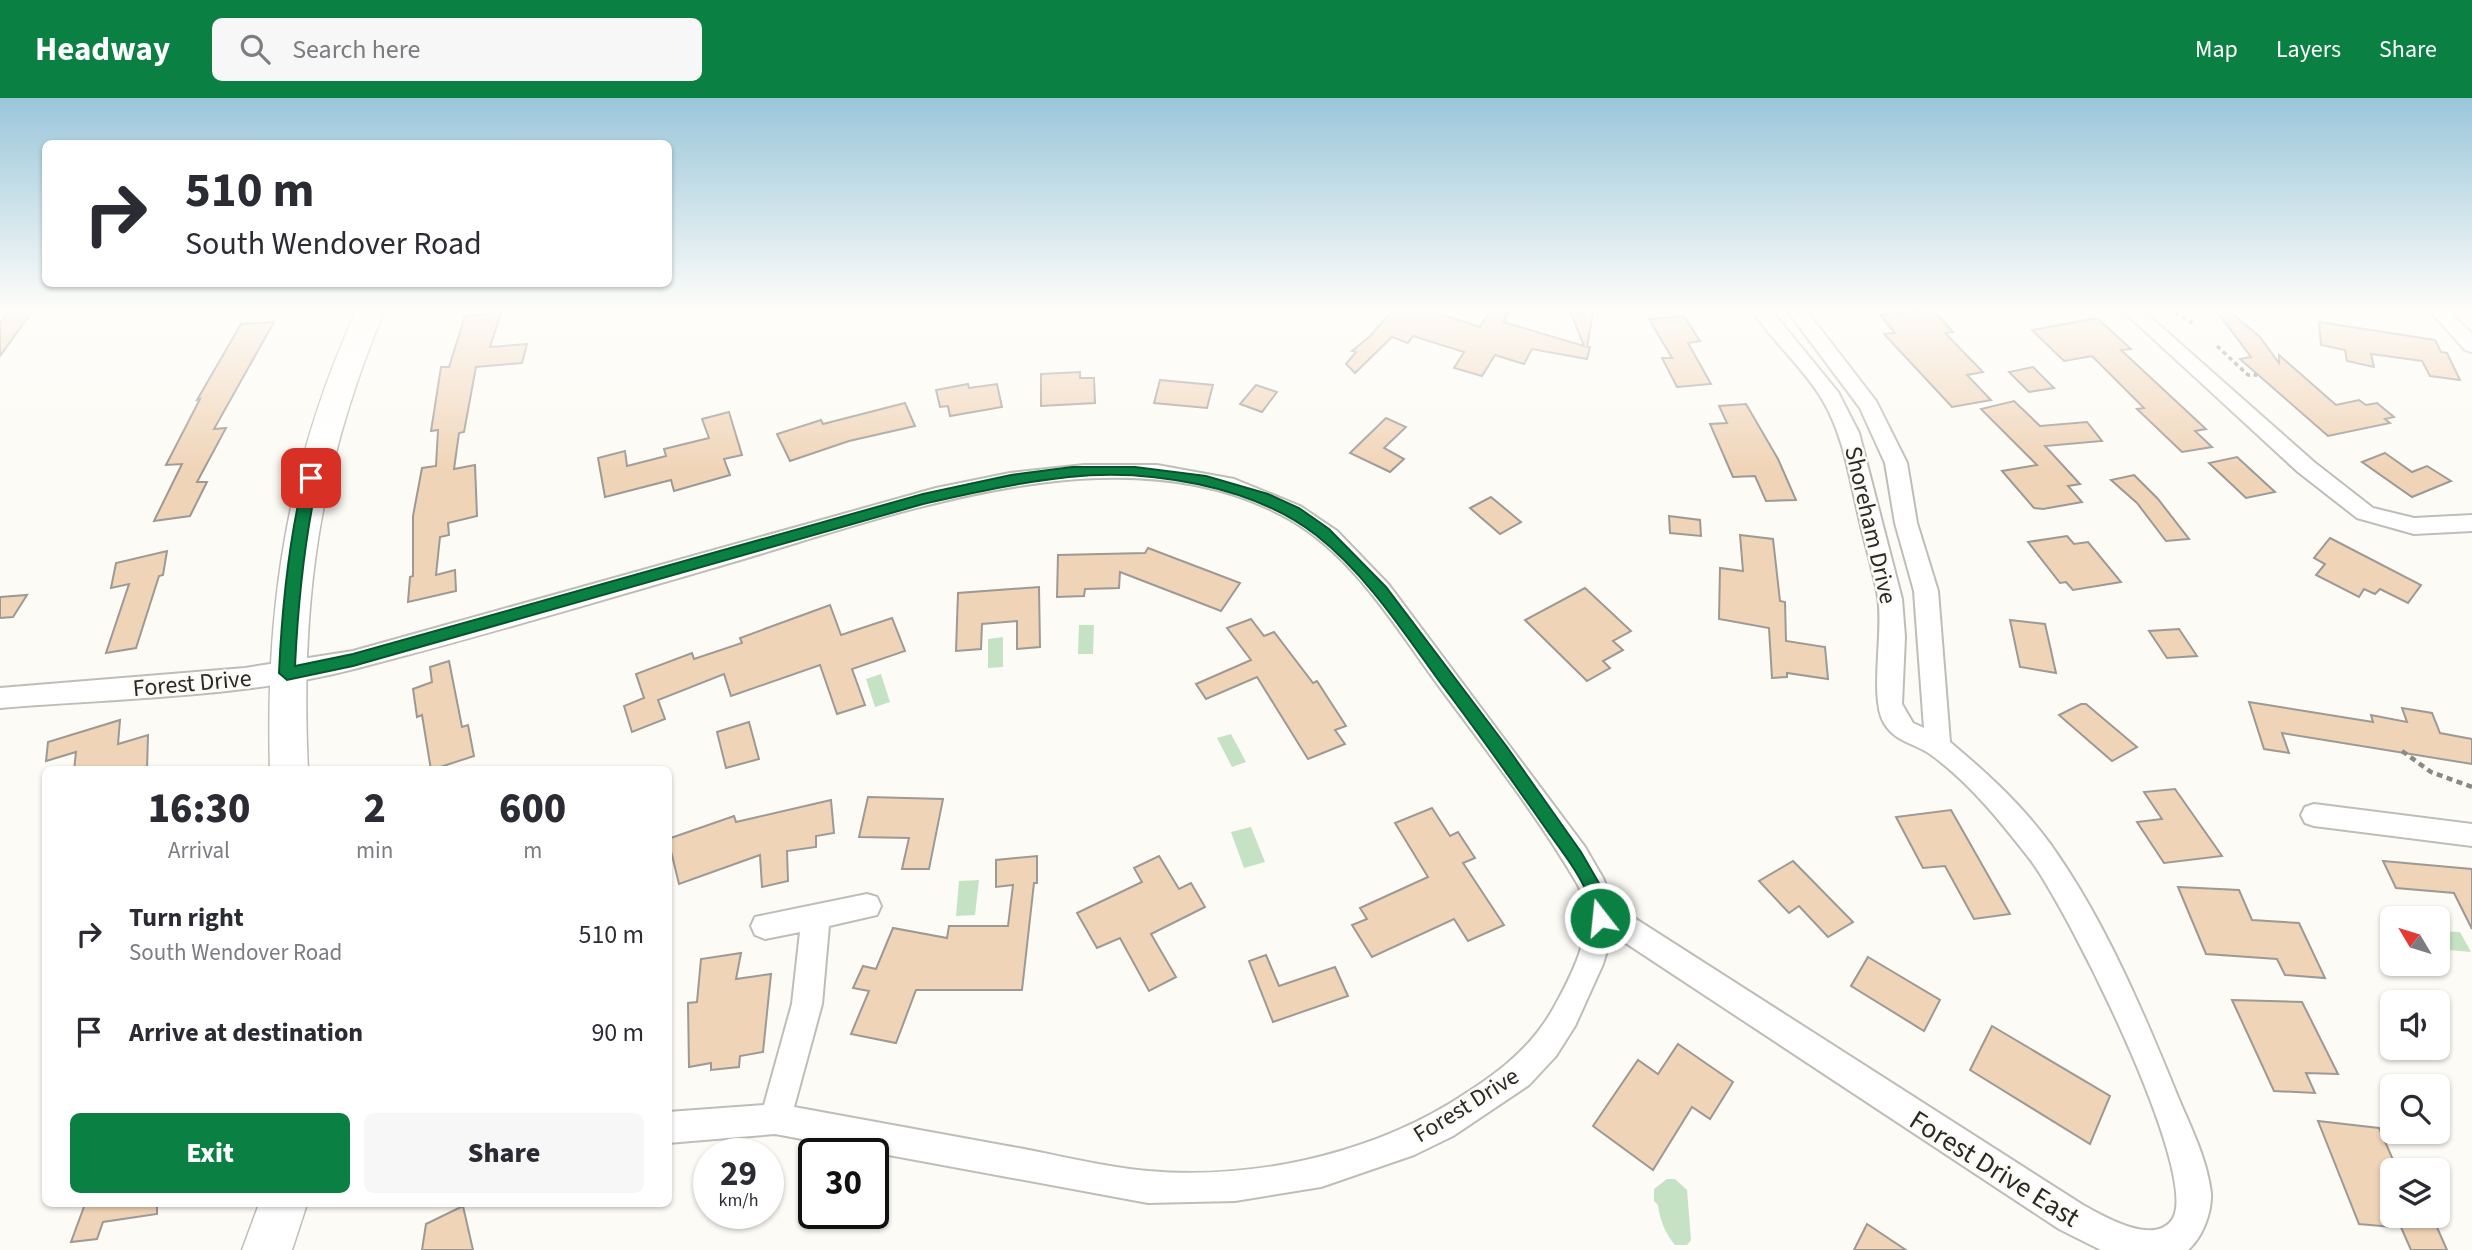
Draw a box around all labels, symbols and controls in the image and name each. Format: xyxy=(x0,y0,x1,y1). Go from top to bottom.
search box xyxy=(212,18,702,81)
text: Headway xyxy=(35,26,170,73)
icon: search xyxy=(236,30,274,68)
text: Search here xyxy=(292,31,420,68)
text: Map xyxy=(2195,32,2238,67)
text: Layers xyxy=(2276,32,2341,67)
text: Share xyxy=(2379,32,2437,67)
text: 510 m xyxy=(185,156,314,226)
icon: right xyxy=(70,168,161,259)
text: South Wendover Road xyxy=(185,221,482,267)
street label: Shoreham Drive xyxy=(1835,443,1906,607)
pin xyxy=(281,448,341,508)
icon: arrive xyxy=(292,459,330,497)
street label: Forest Drive xyxy=(131,661,253,706)
text: 16:30 xyxy=(148,779,250,839)
text: 2 xyxy=(363,779,386,839)
text: 600 xyxy=(499,779,566,839)
text: Arrival xyxy=(168,834,230,867)
text: min xyxy=(356,834,393,867)
text: m xyxy=(523,834,542,867)
position arrow xyxy=(1563,881,1637,955)
text: Turn right xyxy=(129,899,244,936)
north arrow xyxy=(2380,906,2450,976)
map controls xyxy=(2380,906,2450,1228)
icon: right xyxy=(70,915,108,953)
text: 510 m xyxy=(578,916,644,953)
text: South Wendover Road xyxy=(129,936,342,969)
button: sound xyxy=(2380,990,2450,1060)
icon: arrive xyxy=(70,1013,108,1051)
text: Arrive at destination xyxy=(129,1014,363,1051)
text: 90 m xyxy=(591,1014,644,1051)
street label: Forest Drive xyxy=(1407,1059,1526,1152)
button: search xyxy=(2380,1074,2450,1144)
street label: Forest Drive East xyxy=(1902,1100,2088,1237)
button: Exit xyxy=(70,1113,350,1193)
button: Share xyxy=(364,1113,644,1193)
speed limit sign: 30 xyxy=(798,1138,889,1229)
text: 29 xyxy=(720,1149,757,1199)
button: layers xyxy=(2380,1158,2450,1228)
text: km/h xyxy=(719,1188,758,1213)

